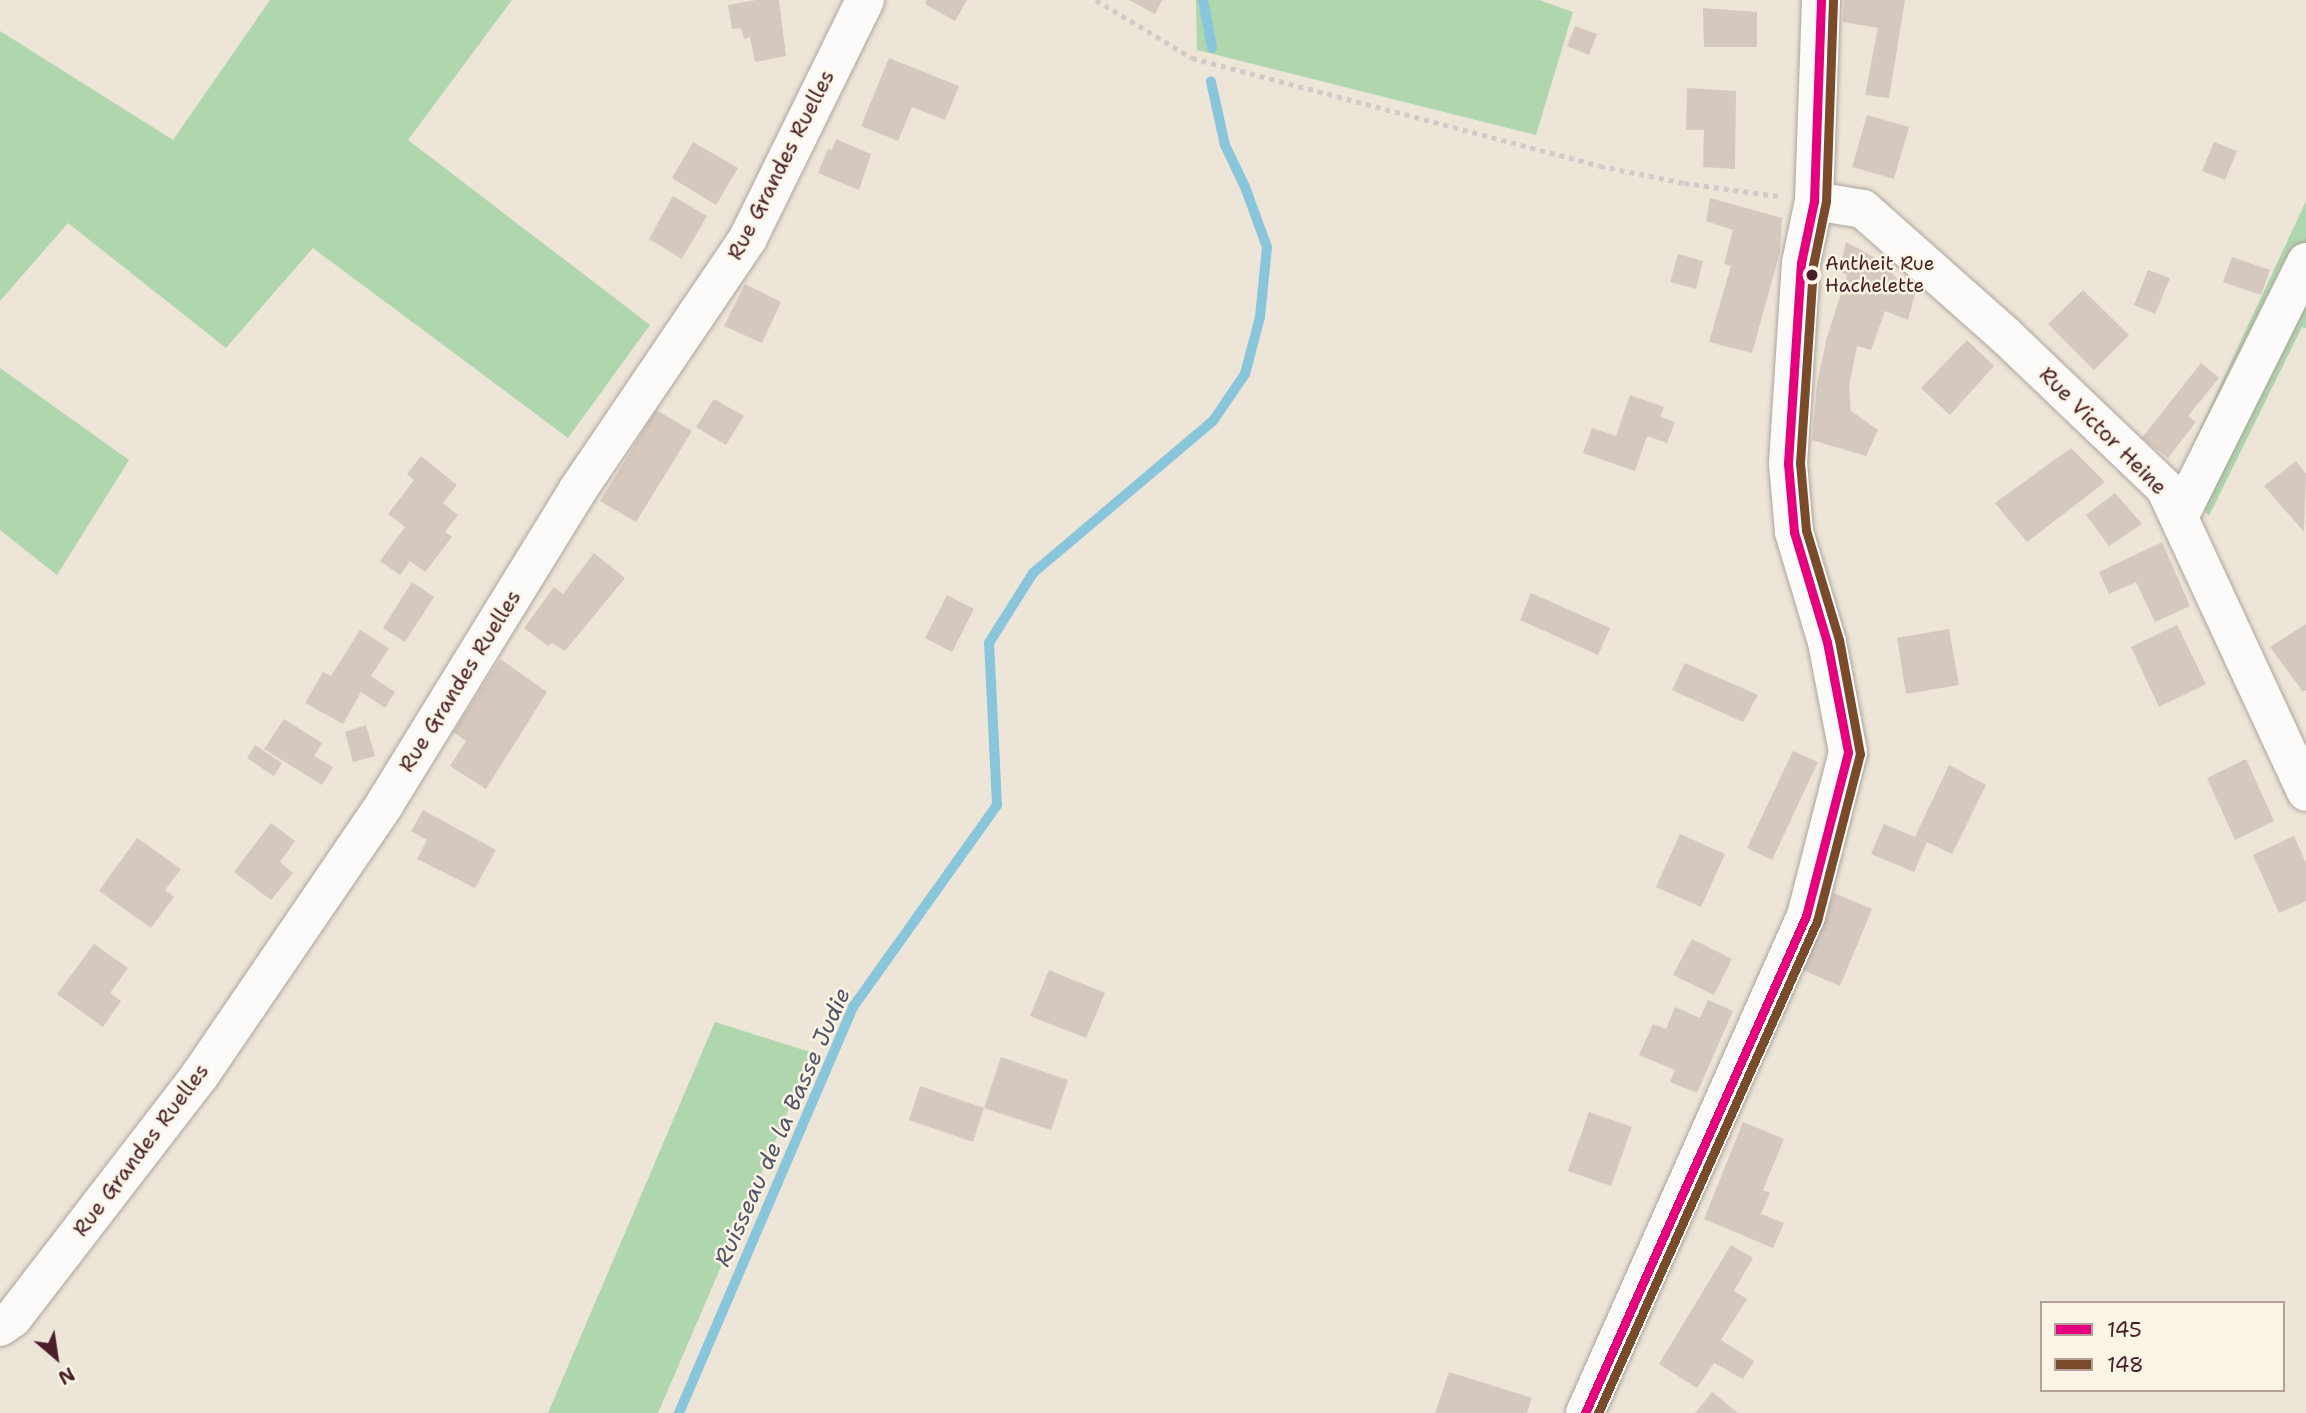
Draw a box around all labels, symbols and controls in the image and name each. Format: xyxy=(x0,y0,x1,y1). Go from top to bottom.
street label: Rue Grandes Ruelles xyxy=(722,66,840,264)
place label: Antheit Rue Hachelette xyxy=(1825,253,1934,297)
marker: Antheit Rue Hachelette xyxy=(1805,268,1819,282)
street label: Rue Victor Heine xyxy=(2034,362,2172,500)
street label: Rue Grandes Ruelles xyxy=(394,585,526,777)
water label: Ruisseau de la Basse Judie xyxy=(708,983,856,1271)
street label: Rue Grandes Ruelles xyxy=(68,1059,214,1241)
legend xyxy=(2040,1301,2285,1392)
text: 145 xyxy=(2107,1316,2142,1344)
north arrow xyxy=(21,1322,91,1392)
text: 148 xyxy=(2107,1351,2144,1379)
text: N xyxy=(54,1361,79,1390)

